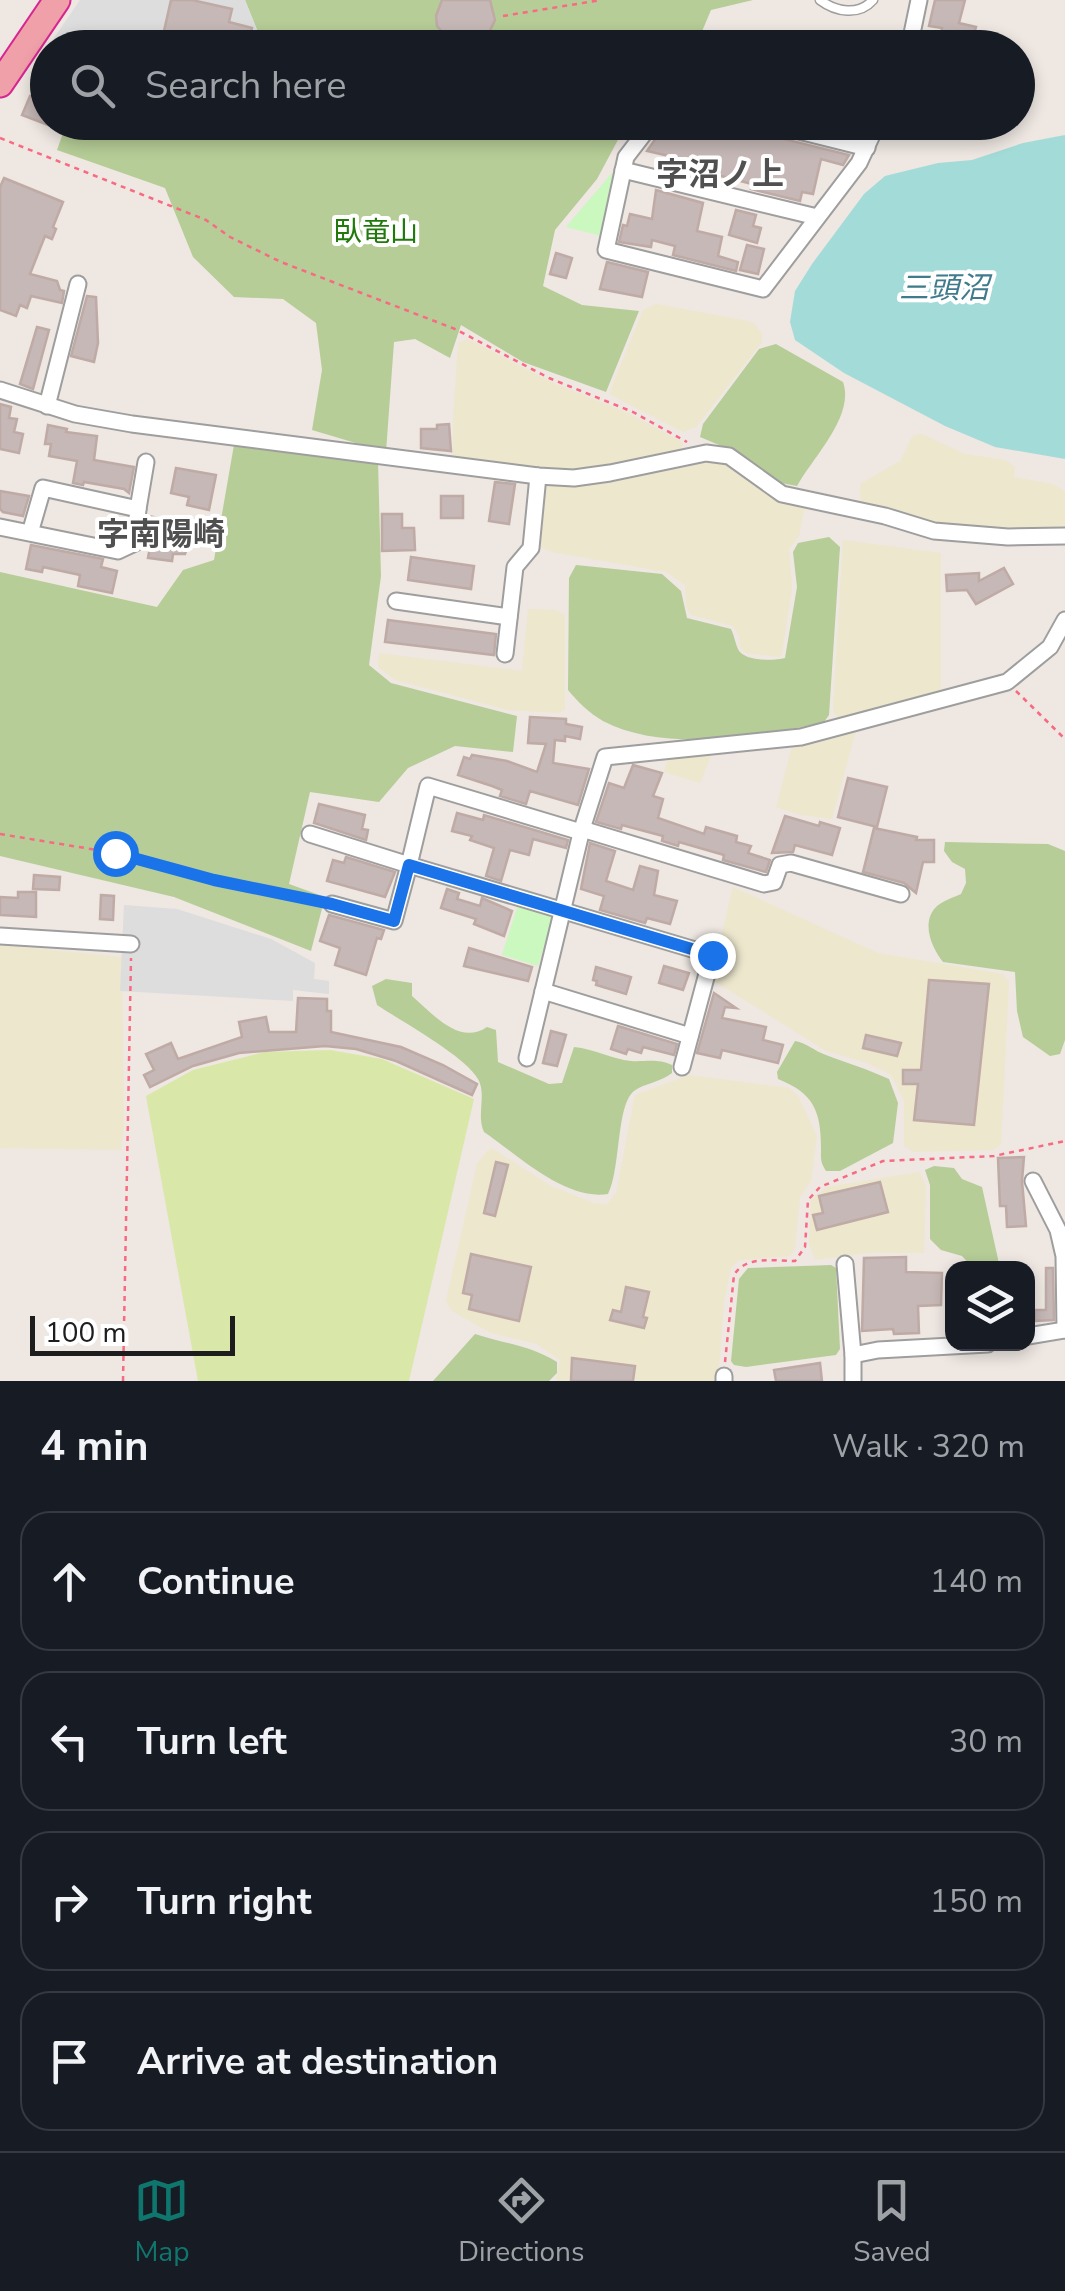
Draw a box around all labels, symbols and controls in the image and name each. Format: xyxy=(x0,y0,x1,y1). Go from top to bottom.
search box xyxy=(30,30,1035,140)
icon: search xyxy=(65,58,120,113)
text: Search here xyxy=(145,60,346,111)
district label: 字沼ノ上 xyxy=(656,153,784,196)
park label: 臥竜山 xyxy=(334,213,418,251)
water label: 三頭沼 xyxy=(899,268,993,309)
district label: 字南陽崎 xyxy=(97,513,225,556)
route start xyxy=(93,831,139,877)
route end xyxy=(690,933,736,979)
map controls xyxy=(945,1261,1035,1351)
button: layers xyxy=(945,1261,1035,1351)
scale bar xyxy=(30,1311,235,1356)
text: 100 m xyxy=(45,1314,127,1352)
text: 4 min xyxy=(40,1418,149,1475)
text: Walk · 320 m xyxy=(832,1425,1025,1468)
icon: ahead xyxy=(42,1554,97,1609)
text: Continue xyxy=(137,1556,295,1607)
text: 140 m xyxy=(930,1560,1023,1603)
icon: left xyxy=(42,1714,97,1769)
text: Turn left xyxy=(137,1716,287,1767)
text: 30 m xyxy=(949,1720,1023,1763)
icon: right xyxy=(42,1874,97,1929)
text: Turn right xyxy=(137,1876,312,1927)
text: 150 m xyxy=(930,1880,1023,1923)
icon: arrive xyxy=(42,2034,97,2089)
text: Arrive at destination xyxy=(137,2036,498,2087)
tab: Map xyxy=(134,2173,189,2271)
tab: Directions xyxy=(458,2173,584,2271)
tab: Saved xyxy=(853,2173,931,2271)

